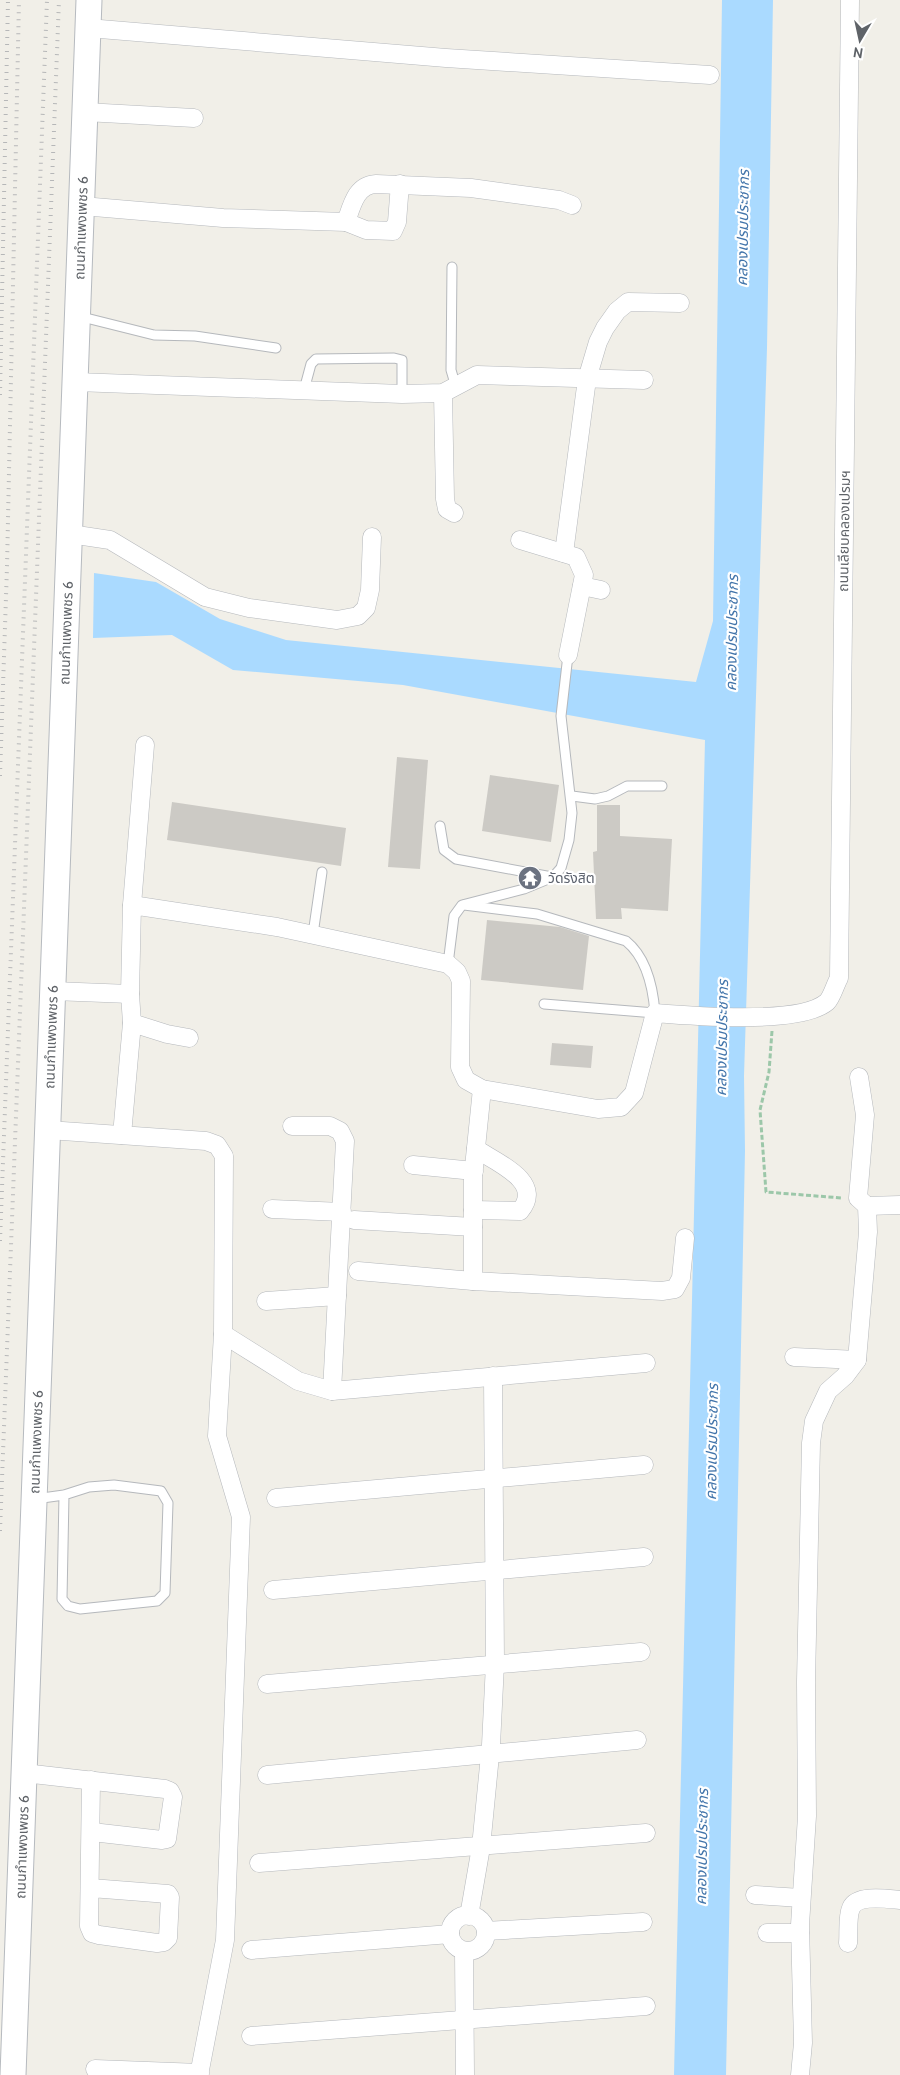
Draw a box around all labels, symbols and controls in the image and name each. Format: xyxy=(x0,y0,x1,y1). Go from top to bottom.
north arrow xyxy=(835,15,885,65)
text: N xyxy=(852,43,864,63)
water label: คลองเปรมประชากร xyxy=(733,168,753,286)
street label: ถนนกำแพงเพชร 6 xyxy=(70,176,92,280)
street label: ถนนเลียบคลองเปรมฯ xyxy=(834,470,854,592)
water label: คลองเปรมประชากร xyxy=(722,573,742,691)
street label: ถนนกำแพงเพชร 6 xyxy=(55,581,77,685)
temple icon: วัดรังสิต xyxy=(517,865,543,891)
place label: วัดรังสิต xyxy=(548,869,595,887)
water label: คลองเปรมประชากร xyxy=(712,978,732,1096)
street label: ถนนกำแพงเพชร 6 xyxy=(40,985,62,1089)
water label: คลองเปรมประชากร xyxy=(702,1382,722,1500)
street label: ถนนกำแพงเพชร 6 xyxy=(25,1390,47,1494)
water label: คลองเปรมประชากร xyxy=(692,1787,712,1905)
street label: ถนนกำแพงเพชร 6 xyxy=(11,1795,33,1899)

